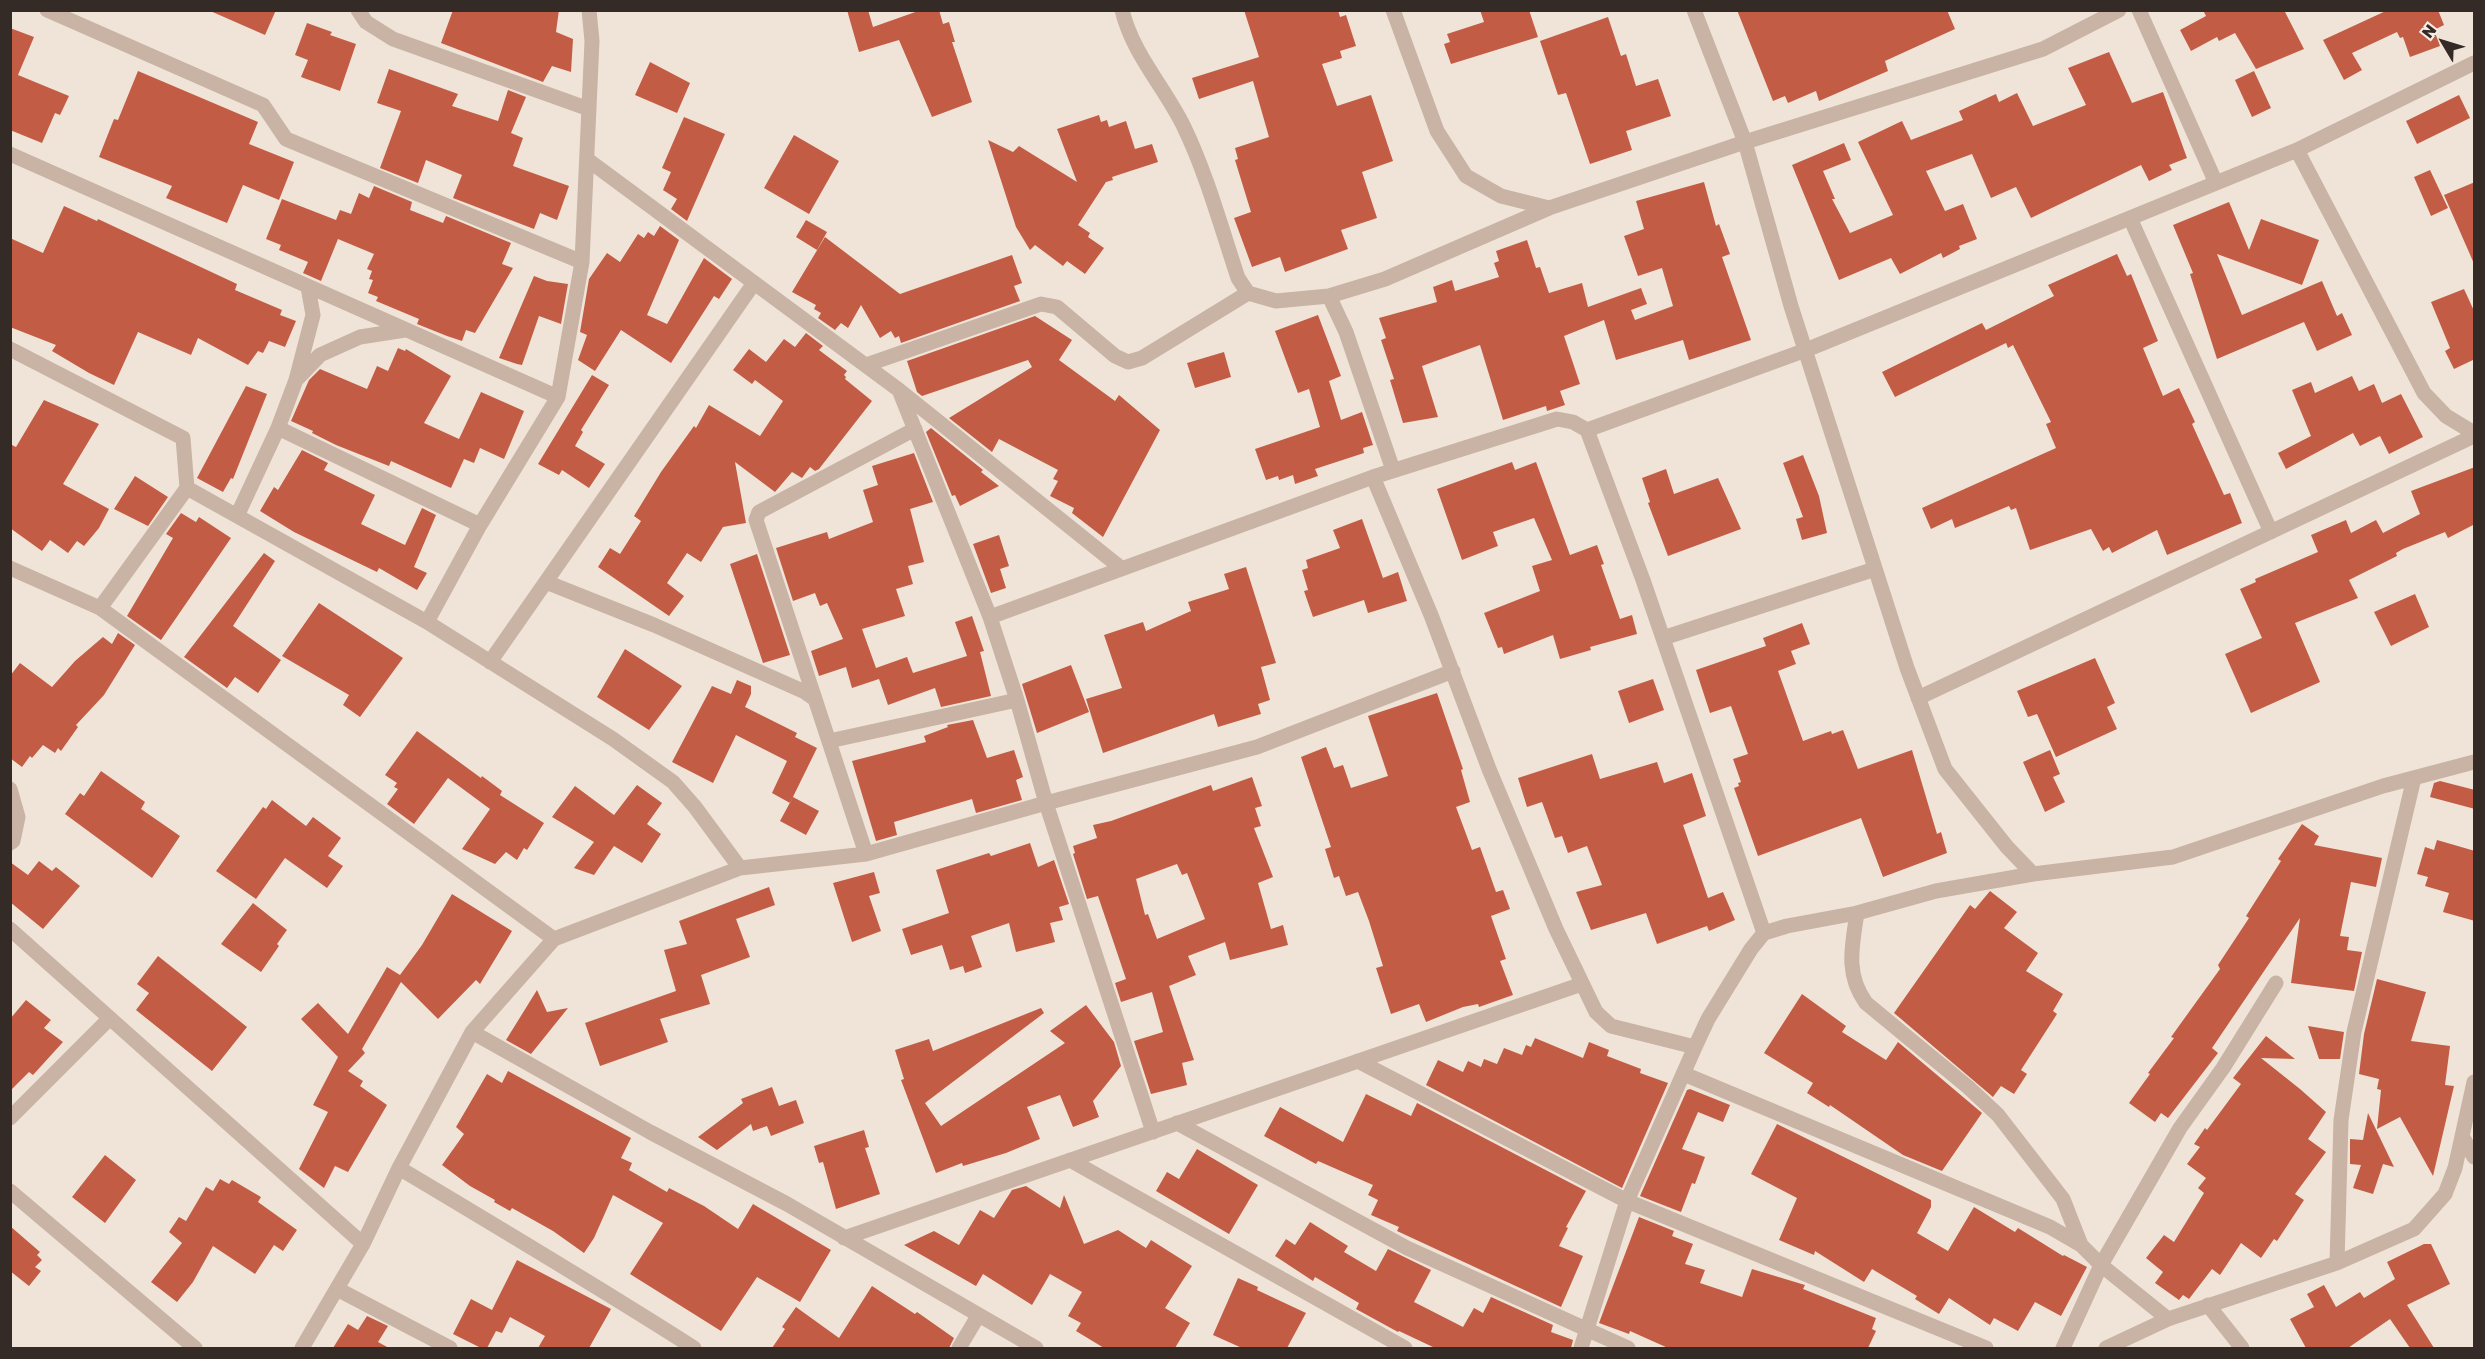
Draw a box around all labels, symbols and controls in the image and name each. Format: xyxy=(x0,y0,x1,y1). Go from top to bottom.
north arrow xyxy=(2413,12,2473,72)
text: N xyxy=(2417,20,2440,42)

